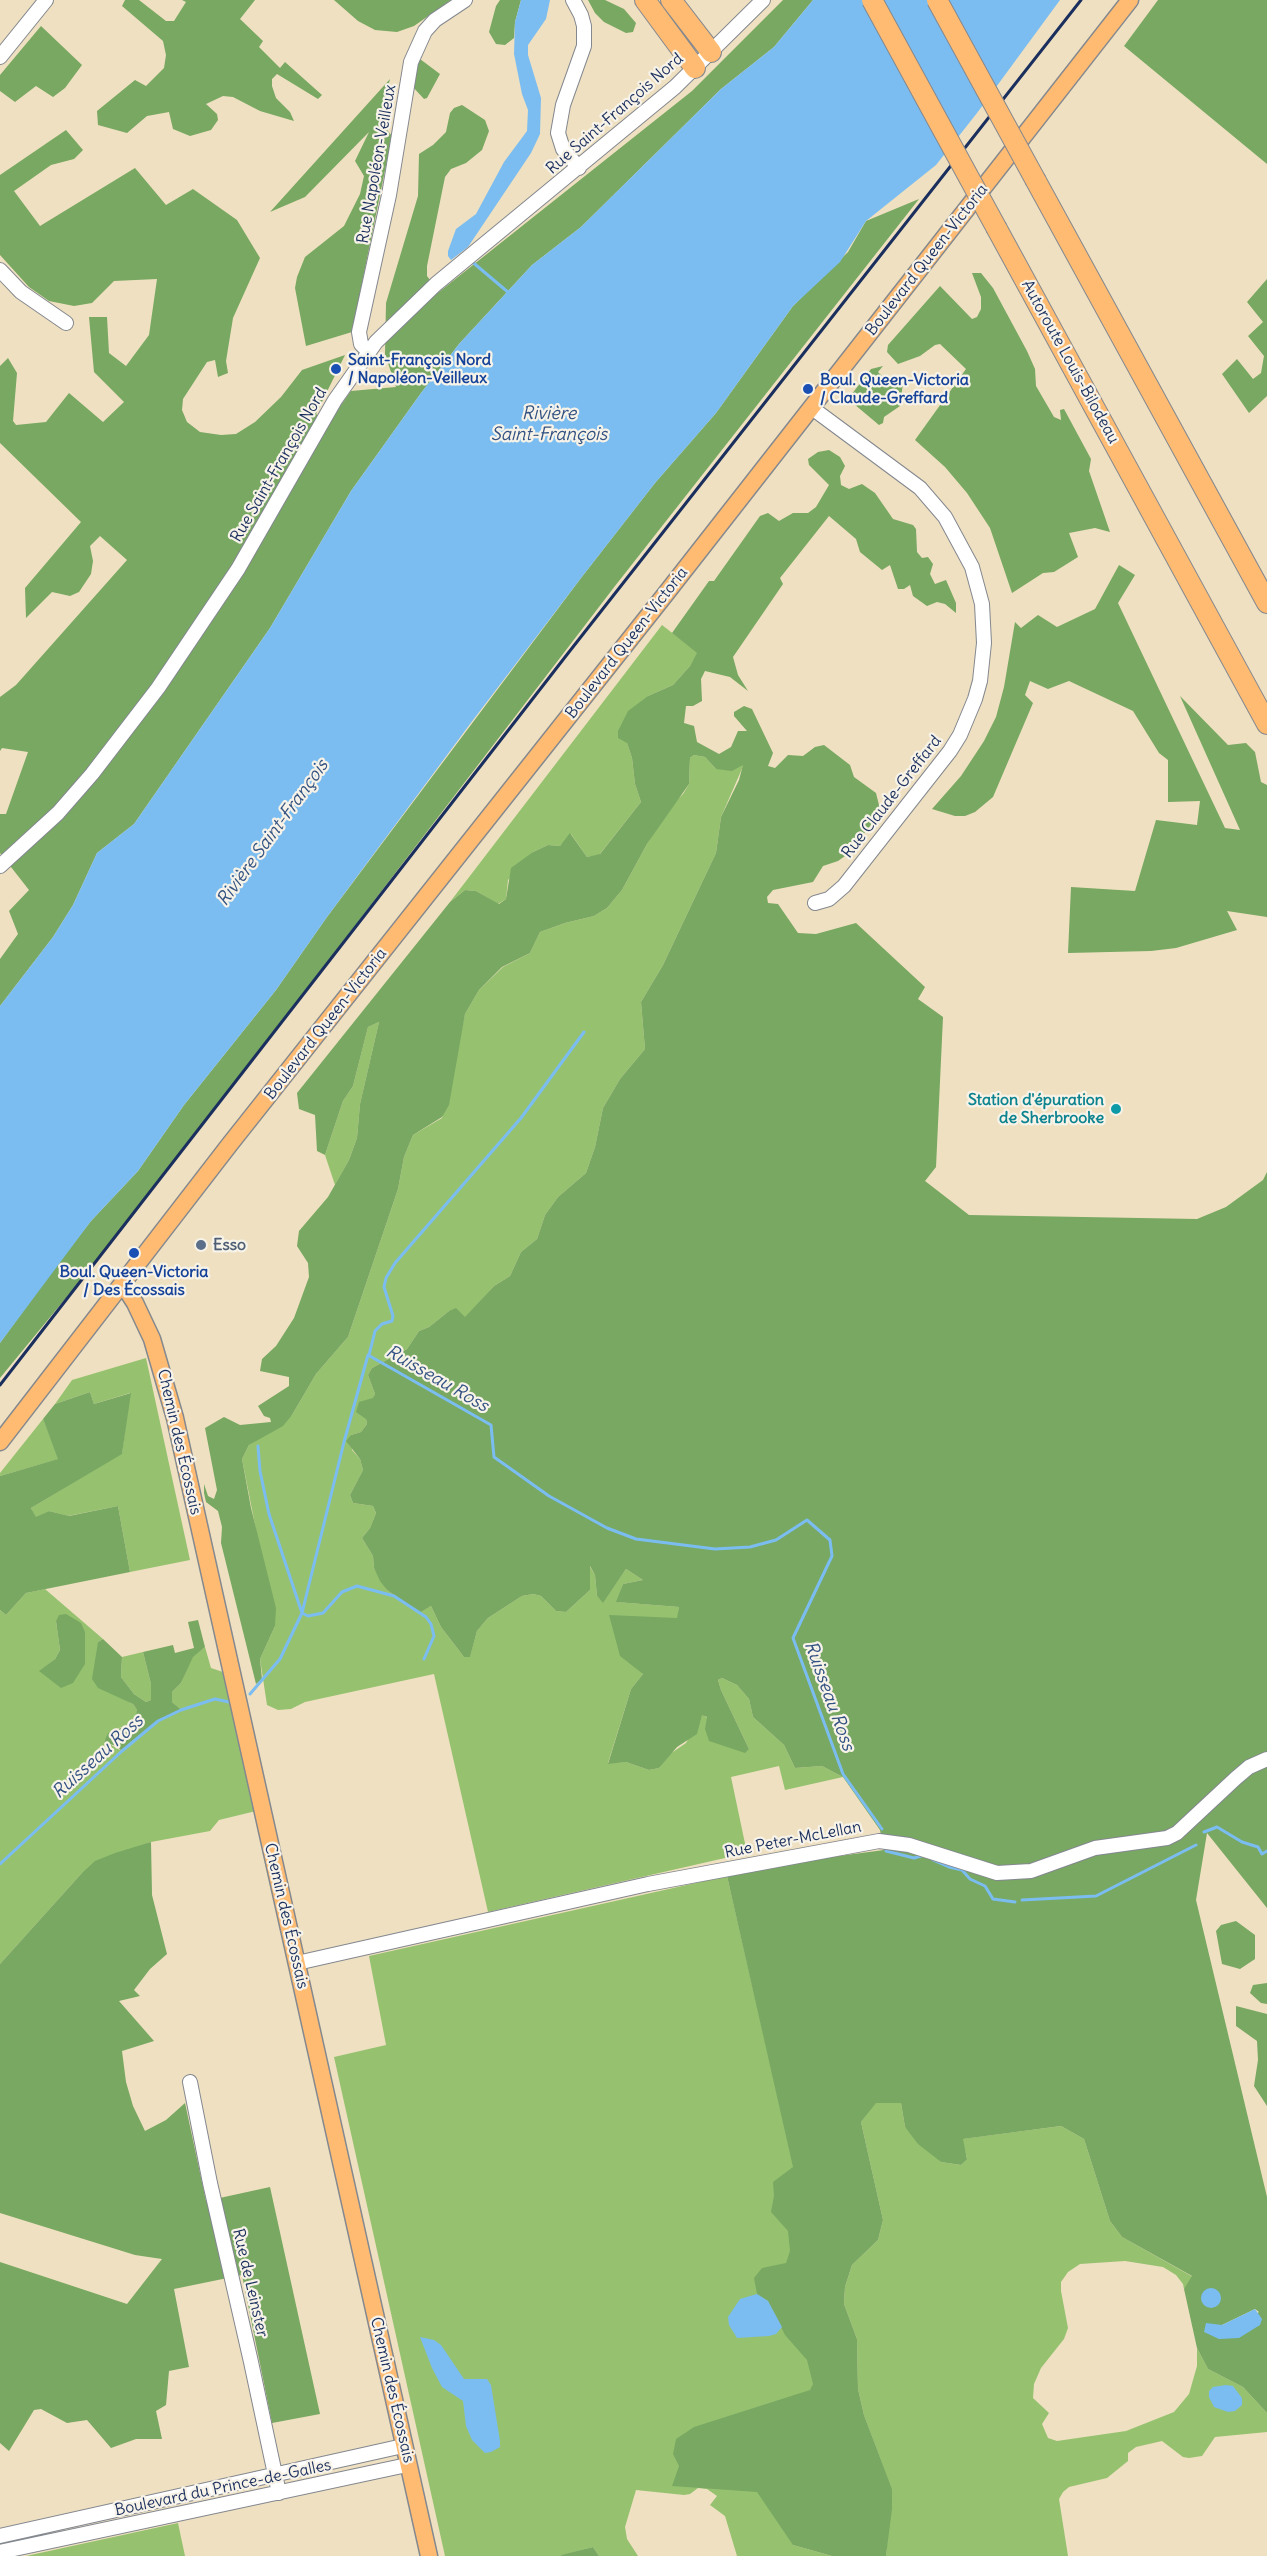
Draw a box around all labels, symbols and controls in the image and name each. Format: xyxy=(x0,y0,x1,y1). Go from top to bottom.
street label: Rue Saint-François Nord xyxy=(543,49,687,179)
street label: Rue Napoléon-Veilleux xyxy=(354,83,400,245)
street label: Boulevard Queen-Victoria xyxy=(862,180,992,340)
street label: Autoroute Louis-Bilodeau xyxy=(1017,277,1123,447)
place label: Saint-François Nord / Napoléon-Veilleux xyxy=(348,350,491,388)
marker: Saint-François Nord / Napoléon-Veilleux xyxy=(329,362,343,376)
place label: Boul. Queen-Victoria / Claude-Greffard xyxy=(820,370,969,408)
marker: Boul. Queen-Victoria / Claude-Greffard xyxy=(801,382,815,396)
street label: Rue Saint-François Nord xyxy=(227,384,331,546)
water label: Rivière Saint-François xyxy=(491,403,607,446)
street label: Boulevard Queen-Victoria xyxy=(562,563,692,723)
street label: Rue Claude-Greffard xyxy=(838,732,946,862)
water label: Rivière Saint-François xyxy=(213,756,333,910)
street label: Boulevard Queen-Victoria xyxy=(261,944,391,1104)
place label: Station d'épuration de Sherbrooke xyxy=(968,1090,1104,1128)
marker: Station d'épuration de Sherbrooke xyxy=(1109,1102,1123,1116)
place label: Esso xyxy=(213,1235,246,1255)
marker: Esso xyxy=(194,1238,208,1252)
marker: Boul. Queen-Victoria / Des Écossais xyxy=(127,1246,141,1260)
place label: Boul. Queen-Victoria / Des Écossais xyxy=(60,1262,208,1300)
water label: Ruisseau Ross xyxy=(382,1341,492,1417)
street label: Chemin des Écossais xyxy=(153,1367,205,1517)
water label: Ruisseau Ross xyxy=(799,1638,859,1754)
water label: Ruisseau Ross xyxy=(48,1711,148,1803)
street label: Rue Peter-McLellan xyxy=(723,1817,863,1863)
street label: Chemin des Écossais xyxy=(260,1841,312,1991)
street label: Rue de Leinster xyxy=(228,2227,272,2339)
street label: Chemin des Écossais xyxy=(366,2315,418,2465)
street label: Boulevard du Prince-de-Galles xyxy=(113,2456,333,2520)

